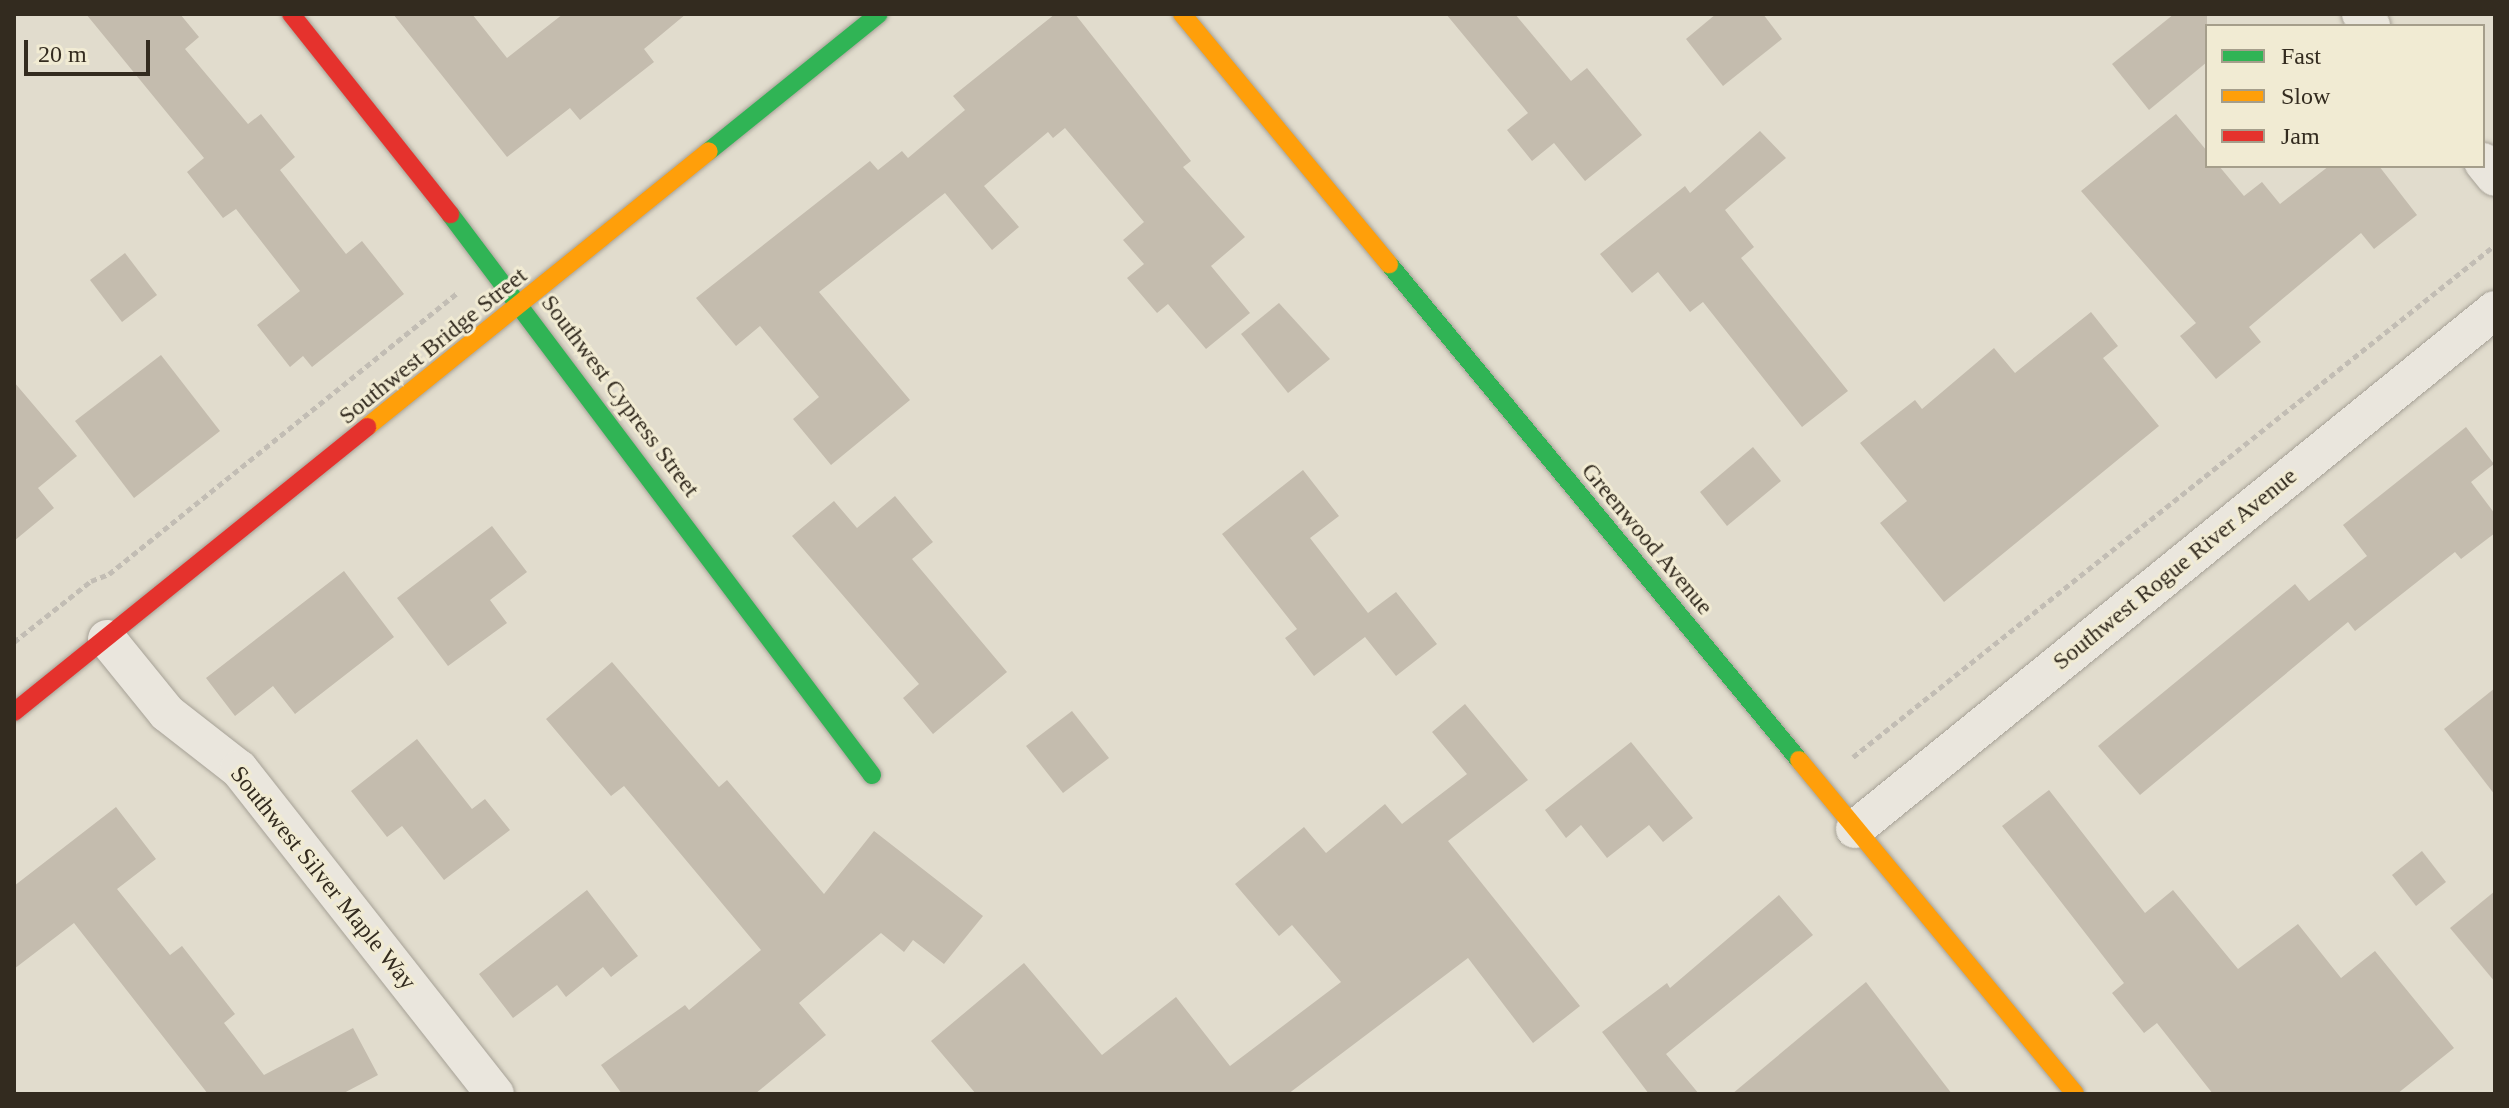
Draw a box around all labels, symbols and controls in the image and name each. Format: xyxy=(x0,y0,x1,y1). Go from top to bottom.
scale bar xyxy=(28,24,154,74)
legend xyxy=(2205,24,2485,168)
text: 20 m xyxy=(38,41,87,67)
text: Fast xyxy=(2281,43,2321,69)
text: Slow xyxy=(2281,83,2330,109)
text: Jam xyxy=(2281,123,2320,149)
street label: Southwest Bridge Street xyxy=(333,261,533,431)
street label: Southwest Cypress Street xyxy=(535,289,705,503)
street label: Greenwood Avenue xyxy=(1575,457,1719,621)
street label: Southwest Rogue River Avenue xyxy=(2047,461,2303,677)
street label: Southwest Silver Maple Way xyxy=(224,760,422,996)

